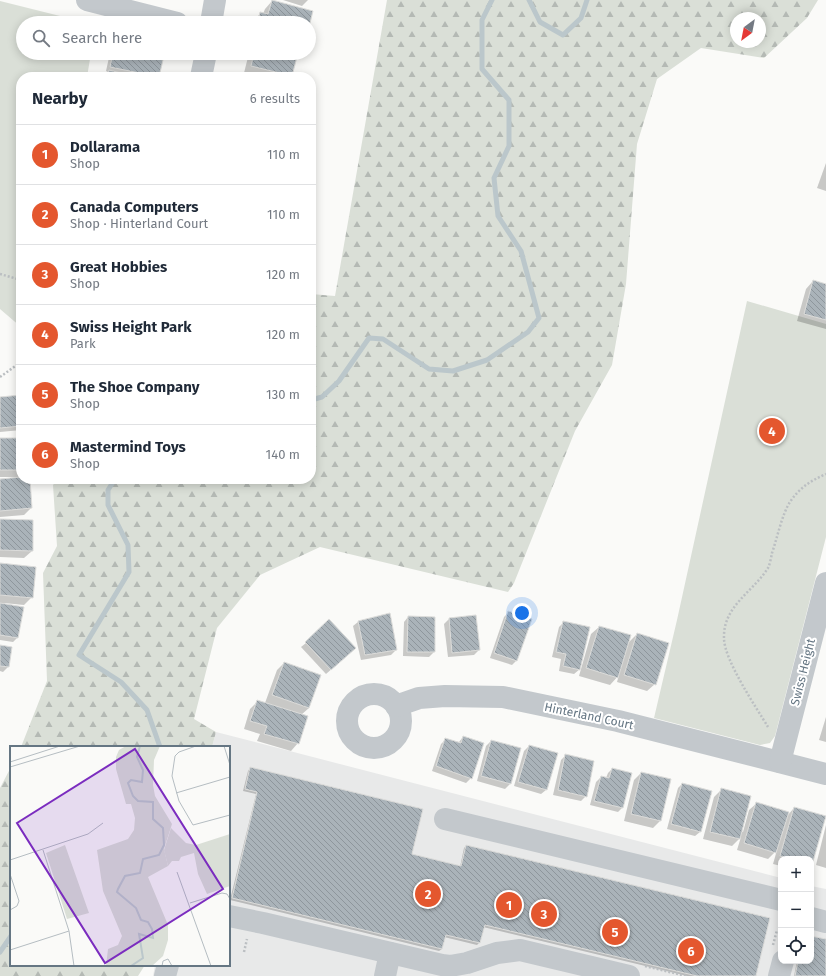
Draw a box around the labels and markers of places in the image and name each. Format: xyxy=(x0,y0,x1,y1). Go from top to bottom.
pin: 4 xyxy=(759,416,785,446)
pin: 2 xyxy=(415,879,441,909)
pin: 1 xyxy=(496,890,522,920)
pin: 3 xyxy=(531,899,557,929)
pin: 5 xyxy=(602,917,628,947)
pin: 6 xyxy=(678,936,704,966)

